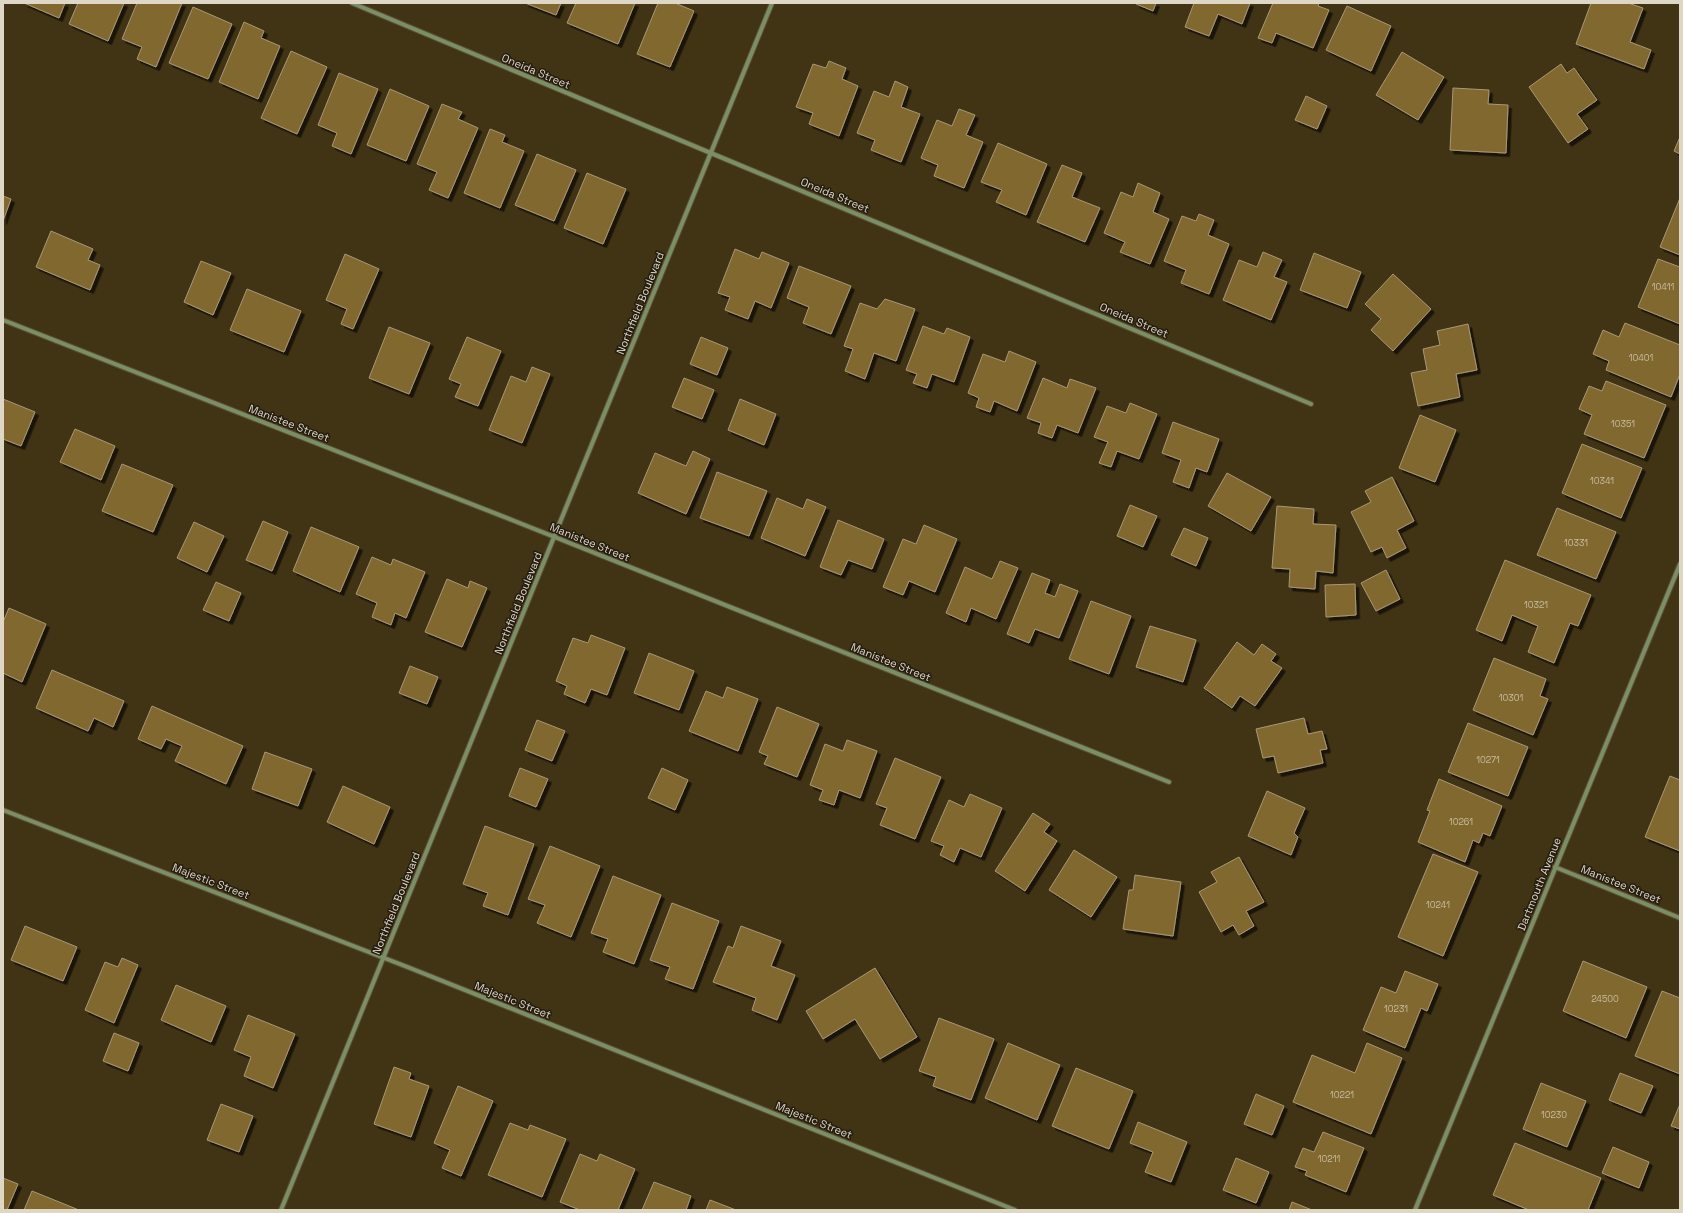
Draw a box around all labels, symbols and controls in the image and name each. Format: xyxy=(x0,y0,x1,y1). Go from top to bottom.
street label: Oneida Street xyxy=(500,50,572,92)
street label: Oneida Street xyxy=(799,174,871,216)
street label: Northfield Boulevard xyxy=(613,250,667,356)
house number: 10411 xyxy=(1652,281,1674,293)
street label: Oneida Street xyxy=(1098,299,1170,341)
house number: 10401 xyxy=(1629,352,1654,364)
street label: Manistee Street xyxy=(247,401,331,445)
house number: 10351 xyxy=(1611,418,1635,430)
house number: 10341 xyxy=(1590,475,1614,487)
street label: Manistee Street xyxy=(548,520,632,564)
house number: 10331 xyxy=(1564,537,1588,549)
street label: Northfield Boulevard xyxy=(491,550,545,656)
house number: 10321 xyxy=(1524,599,1548,611)
street label: Manistee Street xyxy=(849,640,933,684)
house number: 10301 xyxy=(1499,692,1523,704)
house number: 10271 xyxy=(1476,754,1500,766)
house number: 10261 xyxy=(1449,816,1473,828)
street label: Dartmouth Avenue xyxy=(1514,835,1564,933)
street label: Northfield Boulevard xyxy=(369,850,423,956)
street label: Majestic Street xyxy=(170,860,252,902)
street label: Manistee Street xyxy=(1579,862,1663,906)
house number: 10241 xyxy=(1426,899,1450,911)
street label: Majestic Street xyxy=(473,978,553,1022)
house number: 24500 xyxy=(1591,993,1619,1005)
house number: 10231 xyxy=(1384,1003,1408,1015)
house number: 10221 xyxy=(1330,1089,1354,1101)
street label: Majestic Street xyxy=(774,1098,854,1142)
house number: 10230 xyxy=(1541,1109,1567,1121)
house number: 10211 xyxy=(1318,1153,1340,1165)

